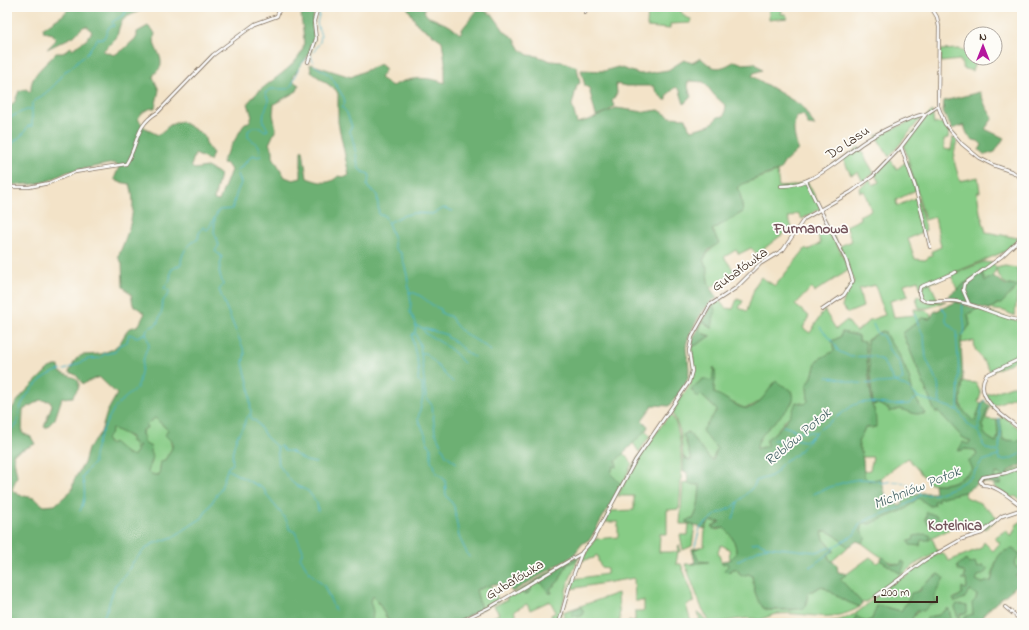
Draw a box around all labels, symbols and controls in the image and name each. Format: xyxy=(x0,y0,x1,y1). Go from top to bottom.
north arrow xyxy=(963,26,1003,66)
text: N xyxy=(979,29,987,45)
street label: Do Lasu xyxy=(821,121,874,166)
district label: Furmanowa xyxy=(773,218,848,240)
street label: Gubałówka xyxy=(708,242,772,298)
water label: Reblów Potok xyxy=(760,402,837,471)
water label: Michniów Potok xyxy=(870,460,965,515)
district label: Kotelnica xyxy=(928,515,982,537)
street label: Gubałówka xyxy=(482,554,548,606)
scale bar xyxy=(875,578,937,604)
text: 200 m xyxy=(881,584,910,602)

